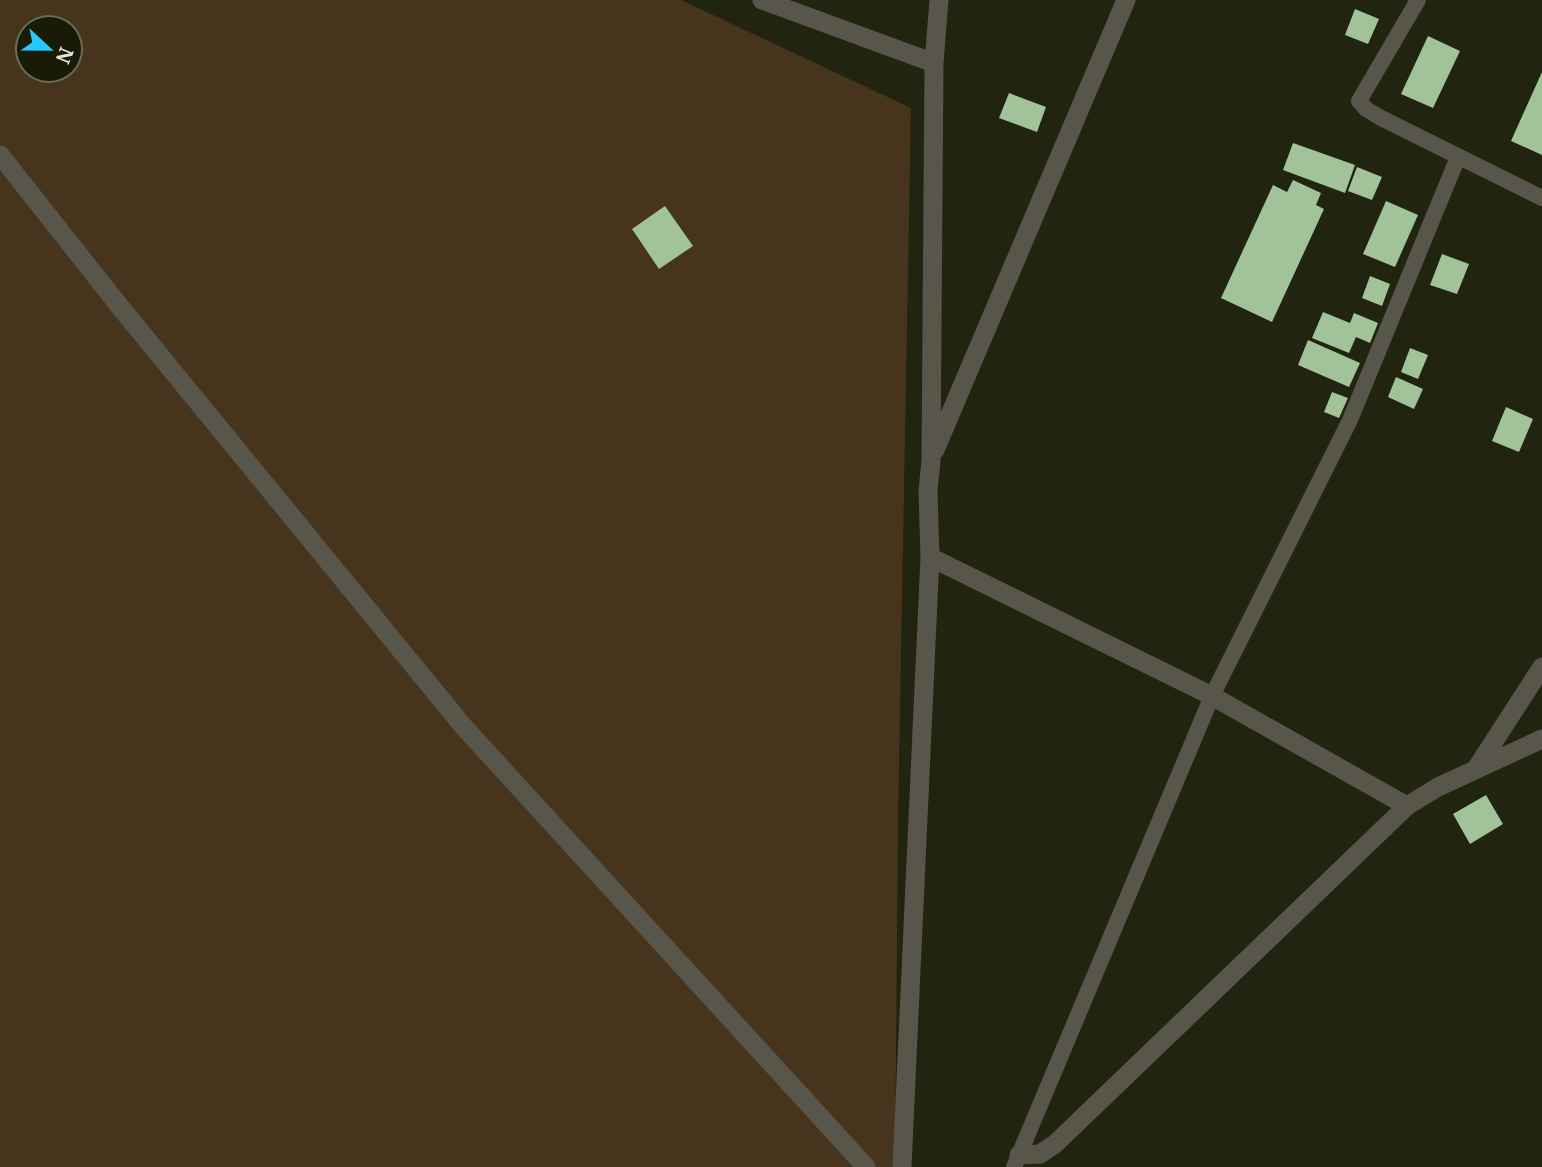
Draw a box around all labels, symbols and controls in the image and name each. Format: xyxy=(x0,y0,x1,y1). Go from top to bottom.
north arrow xyxy=(14,14,84,84)
text: N xyxy=(51,44,79,67)

